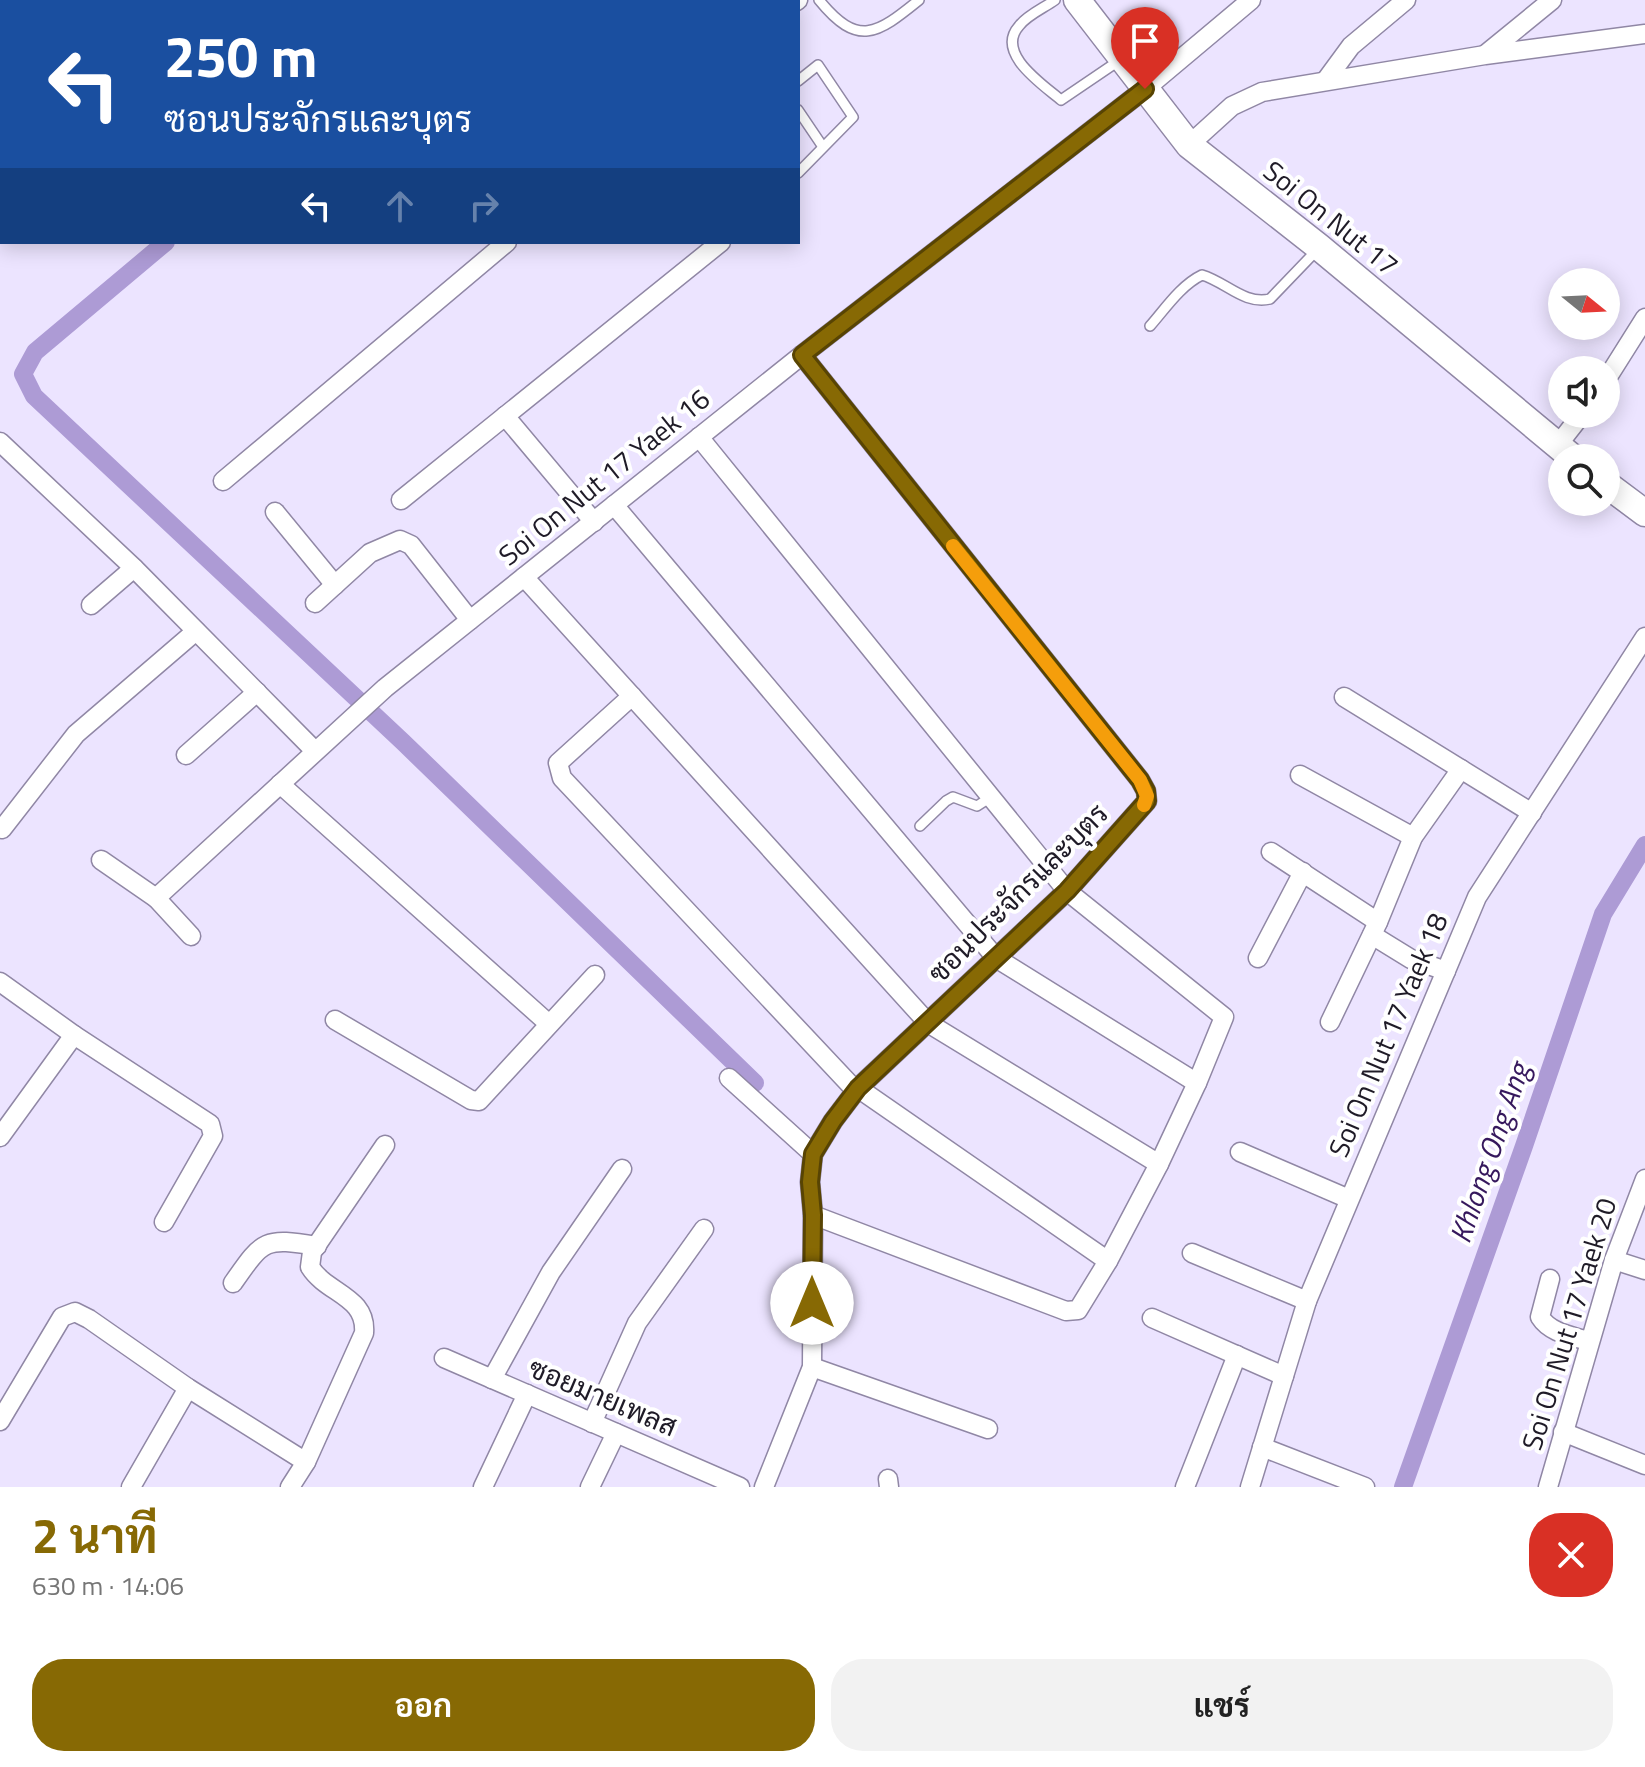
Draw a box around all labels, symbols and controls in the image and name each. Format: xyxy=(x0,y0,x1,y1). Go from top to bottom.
pin xyxy=(1111,7,1179,89)
text: 250 m xyxy=(164,14,317,99)
icon: arrive xyxy=(1123,19,1167,63)
icon: left xyxy=(32,32,136,136)
text: ซอนประจักรและบุตร xyxy=(164,91,472,146)
street label: Soi On Nut 17 xyxy=(1254,150,1408,286)
icon: left xyxy=(294,184,338,228)
icon: ahead xyxy=(378,184,422,228)
icon: right xyxy=(462,184,506,228)
north arrow xyxy=(1548,268,1620,340)
map controls xyxy=(1548,268,1620,516)
button: sound xyxy=(1548,356,1620,428)
street label: Soi On Nut 17 Yaek 16 xyxy=(489,378,719,576)
button: search xyxy=(1548,444,1620,516)
street label: ซอนประจักรและบุตร xyxy=(918,793,1118,993)
street label: Soi On Nut 17 Yaek 18 xyxy=(1317,906,1458,1164)
water label: Khlong Ong Ang xyxy=(1437,1054,1542,1249)
street label: Soi On Nut 17 Yaek 20 xyxy=(1510,1192,1627,1455)
position arrow xyxy=(770,1261,854,1345)
street label: ซอยมายเพลส xyxy=(522,1346,684,1447)
text: 2 นาที xyxy=(32,1499,158,1572)
button: close xyxy=(1529,1513,1613,1597)
text: 630 m · 14:06 xyxy=(32,1566,184,1605)
button: ออก xyxy=(32,1659,815,1751)
button: แชร์ xyxy=(831,1659,1613,1751)

